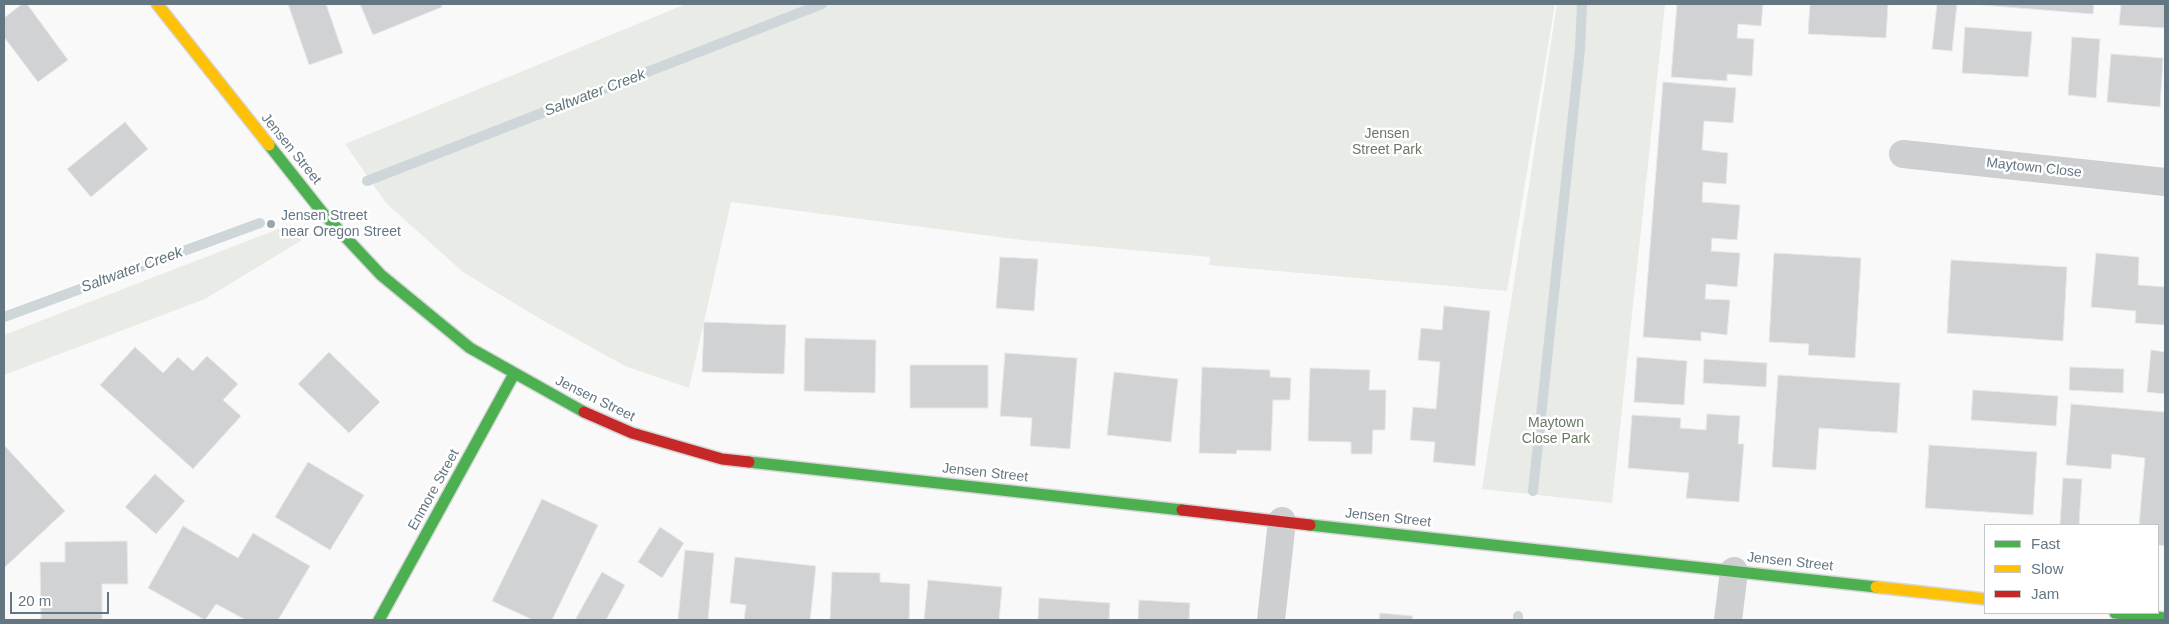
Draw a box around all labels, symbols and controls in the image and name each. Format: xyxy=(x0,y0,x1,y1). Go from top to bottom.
water label: Saltwater Creek xyxy=(542,65,648,121)
street label: Jensen Street xyxy=(257,110,325,188)
park label: Jensen Street Park xyxy=(1352,126,1422,158)
street label: Maytown Close xyxy=(1986,155,2082,181)
place label: Jensen Street near Oregon Street xyxy=(281,208,401,240)
marker: Jensen Street near Oregon Street xyxy=(265,218,277,230)
water label: Saltwater Creek xyxy=(79,243,185,297)
street label: Jensen Street xyxy=(552,373,638,425)
park label: Maytown Close Park xyxy=(1522,415,1590,448)
street label: Enmore Street xyxy=(405,446,463,534)
street label: Jensen Street xyxy=(941,460,1029,486)
street label: Jensen Street xyxy=(1344,505,1432,531)
legend xyxy=(1984,524,2159,614)
text: Fast xyxy=(2031,535,2060,552)
street label: Jensen Street xyxy=(1746,549,1834,575)
text: Slow xyxy=(2031,560,2064,577)
scale bar xyxy=(12,582,111,614)
text: Jam xyxy=(2031,585,2059,602)
text: 20 m xyxy=(18,592,51,609)

